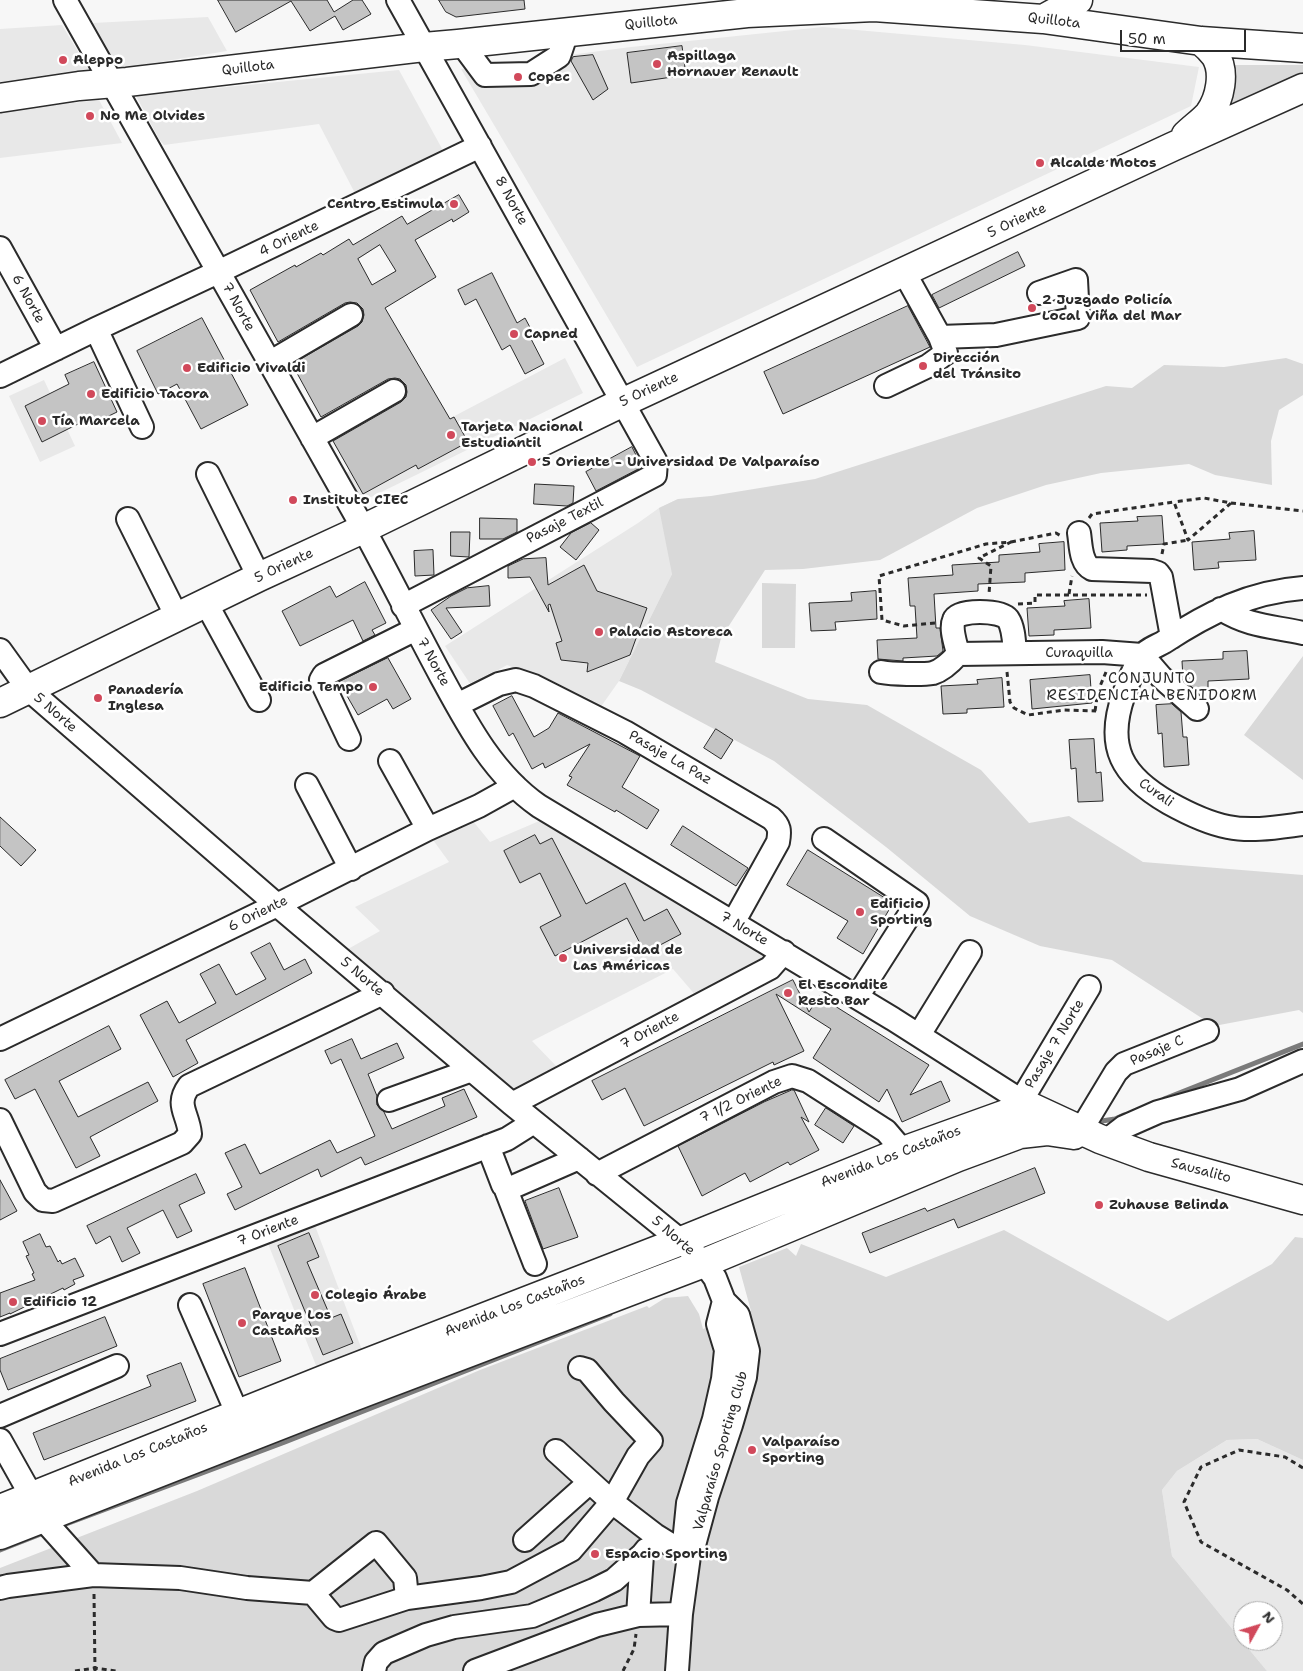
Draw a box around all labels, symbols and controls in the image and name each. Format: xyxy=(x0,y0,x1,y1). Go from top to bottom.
street label: Quillota xyxy=(1027,9,1081,33)
street label: Quillota xyxy=(624,12,678,34)
scale bar xyxy=(1123,20,1249,52)
text: 50 m xyxy=(1128,29,1166,49)
place label: Aspillaga Hornauer Renault xyxy=(667,48,798,80)
place label: Aleppo xyxy=(73,52,123,68)
marker: Aleppo xyxy=(57,54,69,66)
street label: Quillota xyxy=(221,56,275,80)
marker: Aspillaga Hornauer Renault xyxy=(651,58,663,70)
place label: Copec xyxy=(528,69,570,85)
marker: Copec xyxy=(512,71,524,83)
place label: No Me Olvides xyxy=(100,108,205,124)
marker: No Me Olvides xyxy=(84,110,96,122)
place label: Alcalde Motos xyxy=(1050,155,1156,171)
marker: Alcalde Motos xyxy=(1034,157,1046,169)
street label: 8 Norte xyxy=(491,174,531,228)
place label: Centro Estimula xyxy=(327,196,444,212)
marker: Centro Estimula xyxy=(448,198,460,210)
street label: 5 Oriente xyxy=(985,200,1049,242)
street label: 4 Oriente xyxy=(256,217,322,261)
street label: 6 Norte xyxy=(8,272,48,326)
street label: 7 Norte xyxy=(218,280,258,334)
place label: 2 Juzgado Policía Local Viña del Mar xyxy=(1042,292,1182,324)
marker: 2 Juzgado Policía Local Viña del Mar xyxy=(1026,302,1038,314)
place label: Capned xyxy=(524,326,578,342)
marker: Capned xyxy=(508,328,520,340)
place label: Dirección del Tránsito xyxy=(933,350,1021,382)
place label: Edificio Vivaldi xyxy=(197,360,305,376)
marker: Dirección del Tránsito xyxy=(917,360,929,372)
marker: Edificio Vivaldi xyxy=(181,362,193,374)
street label: 5 Oriente xyxy=(617,369,681,411)
place label: Edificio Tacora xyxy=(101,386,209,402)
marker: Edificio Tacora xyxy=(85,388,97,400)
place label: Tía Marcela xyxy=(52,413,140,429)
marker: Tía Marcela xyxy=(36,415,48,427)
place label: Tarjeta Nacional Estudiantil xyxy=(461,419,583,452)
marker: Tarjeta Nacional Estudiantil xyxy=(445,429,457,441)
place label: 5 Oriente - Universidad De Valparaíso xyxy=(542,454,820,470)
marker: 5 Oriente - Universidad De Valparaíso xyxy=(526,456,538,468)
place label: Instituto CIEC xyxy=(303,492,408,508)
marker: Instituto CIEC xyxy=(287,494,299,506)
street label: Pasaje Textil xyxy=(524,494,606,548)
street label: 5 Oriente xyxy=(252,545,316,587)
place label: Palacio Astoreca xyxy=(609,624,733,640)
marker: Palacio Astoreca xyxy=(593,626,605,638)
street label: 7 Norte xyxy=(413,635,453,689)
street label: Curaquilla xyxy=(1045,645,1113,661)
district label: CONJUNTO RESIDENCIAL BENIDORM xyxy=(1044,670,1260,705)
place label: Edificio Tempo xyxy=(259,679,363,695)
marker: Edificio Tempo xyxy=(367,681,379,693)
place label: Panadería Inglesa xyxy=(108,682,183,714)
street label: 5 Norte xyxy=(30,690,80,736)
marker: Panadería Inglesa xyxy=(92,692,104,704)
street label: Pasaje La Paz xyxy=(625,727,715,789)
street label: Curali xyxy=(1135,775,1177,811)
street label: 6 Oriente xyxy=(225,892,291,936)
place label: Edificio Sporting xyxy=(870,896,932,929)
marker: Edificio Sporting xyxy=(854,906,866,918)
street label: 7 Norte xyxy=(717,908,771,950)
place label: Universidad de Las Américas xyxy=(573,942,683,974)
marker: Universidad de Las Américas xyxy=(557,952,569,964)
street label: 5 Norte xyxy=(337,954,387,1000)
place label: El Escondite Resto Bar xyxy=(798,977,888,1010)
marker: El Escondite Resto Bar xyxy=(782,987,794,999)
street label: Pasaje 7 Norte xyxy=(1022,996,1088,1092)
street label: 7 Oriente xyxy=(618,1008,682,1054)
street label: Pasaje C xyxy=(1128,1032,1186,1070)
street label: 7 1/2 Oriente xyxy=(697,1073,785,1127)
street label: Avenida Los Castaños xyxy=(818,1122,964,1192)
street label: Sausalito xyxy=(1169,1155,1233,1187)
place label: Zuhause Belinda xyxy=(1109,1197,1228,1213)
marker: Zuhause Belinda xyxy=(1093,1199,1105,1211)
street label: 7 Oriente xyxy=(235,1212,301,1250)
street label: 5 Norte xyxy=(648,1213,698,1259)
street label: Avenida Los Castaños xyxy=(442,1271,588,1341)
place label: Colegio Árabe xyxy=(325,1287,427,1303)
marker: Colegio Árabe xyxy=(309,1289,321,1301)
place label: Edificio 12 xyxy=(23,1294,97,1310)
marker: Edificio 12 xyxy=(7,1296,19,1308)
place label: Parque Los Castaños xyxy=(252,1307,331,1340)
marker: Parque Los Castaños xyxy=(236,1317,248,1329)
street label: Valparaíso Sporting Club xyxy=(690,1369,752,1533)
street label: Avenida Los Castaños xyxy=(66,1419,210,1491)
place label: Valparaíso Sporting xyxy=(762,1434,840,1466)
marker: Valparaíso Sporting xyxy=(746,1444,758,1456)
place label: Espacio Sporting xyxy=(605,1546,727,1562)
marker: Espacio Sporting xyxy=(589,1548,601,1560)
north arrow xyxy=(1233,1601,1283,1651)
text: N xyxy=(1258,1607,1279,1627)

